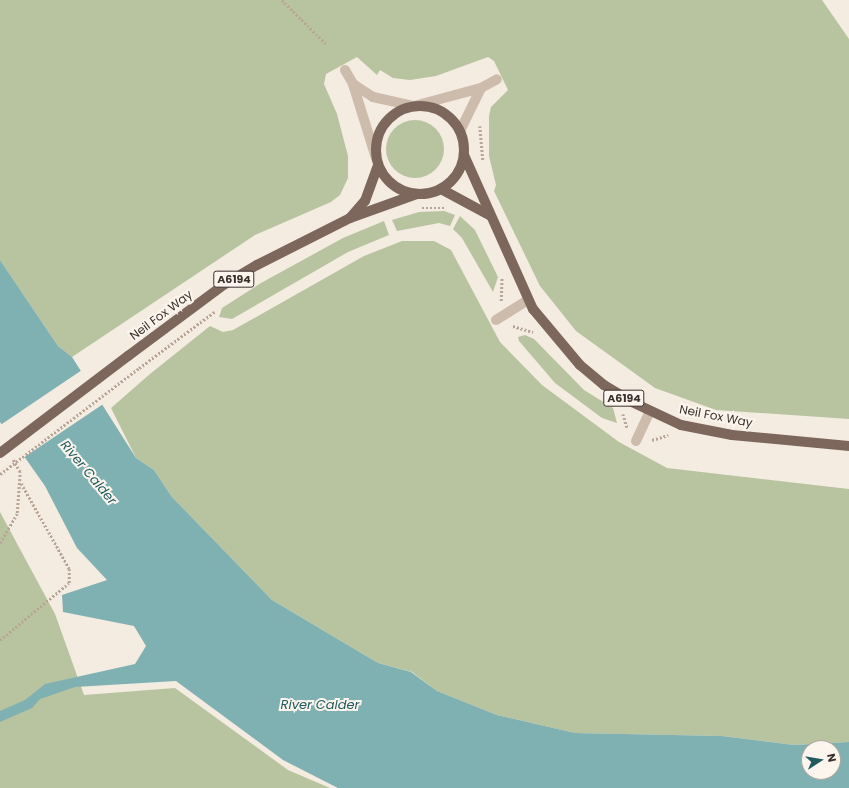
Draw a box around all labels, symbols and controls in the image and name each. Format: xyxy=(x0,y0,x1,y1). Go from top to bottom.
road number: A6194 xyxy=(213,270,255,288)
street label: Neil Fox Way xyxy=(127,287,195,343)
road number: A6194 xyxy=(603,389,645,407)
street label: Neil Fox Way xyxy=(678,402,754,430)
water label: River Calder xyxy=(57,438,119,508)
water label: River Calder xyxy=(281,697,359,713)
north arrow xyxy=(801,740,841,780)
text: N xyxy=(823,752,840,763)

